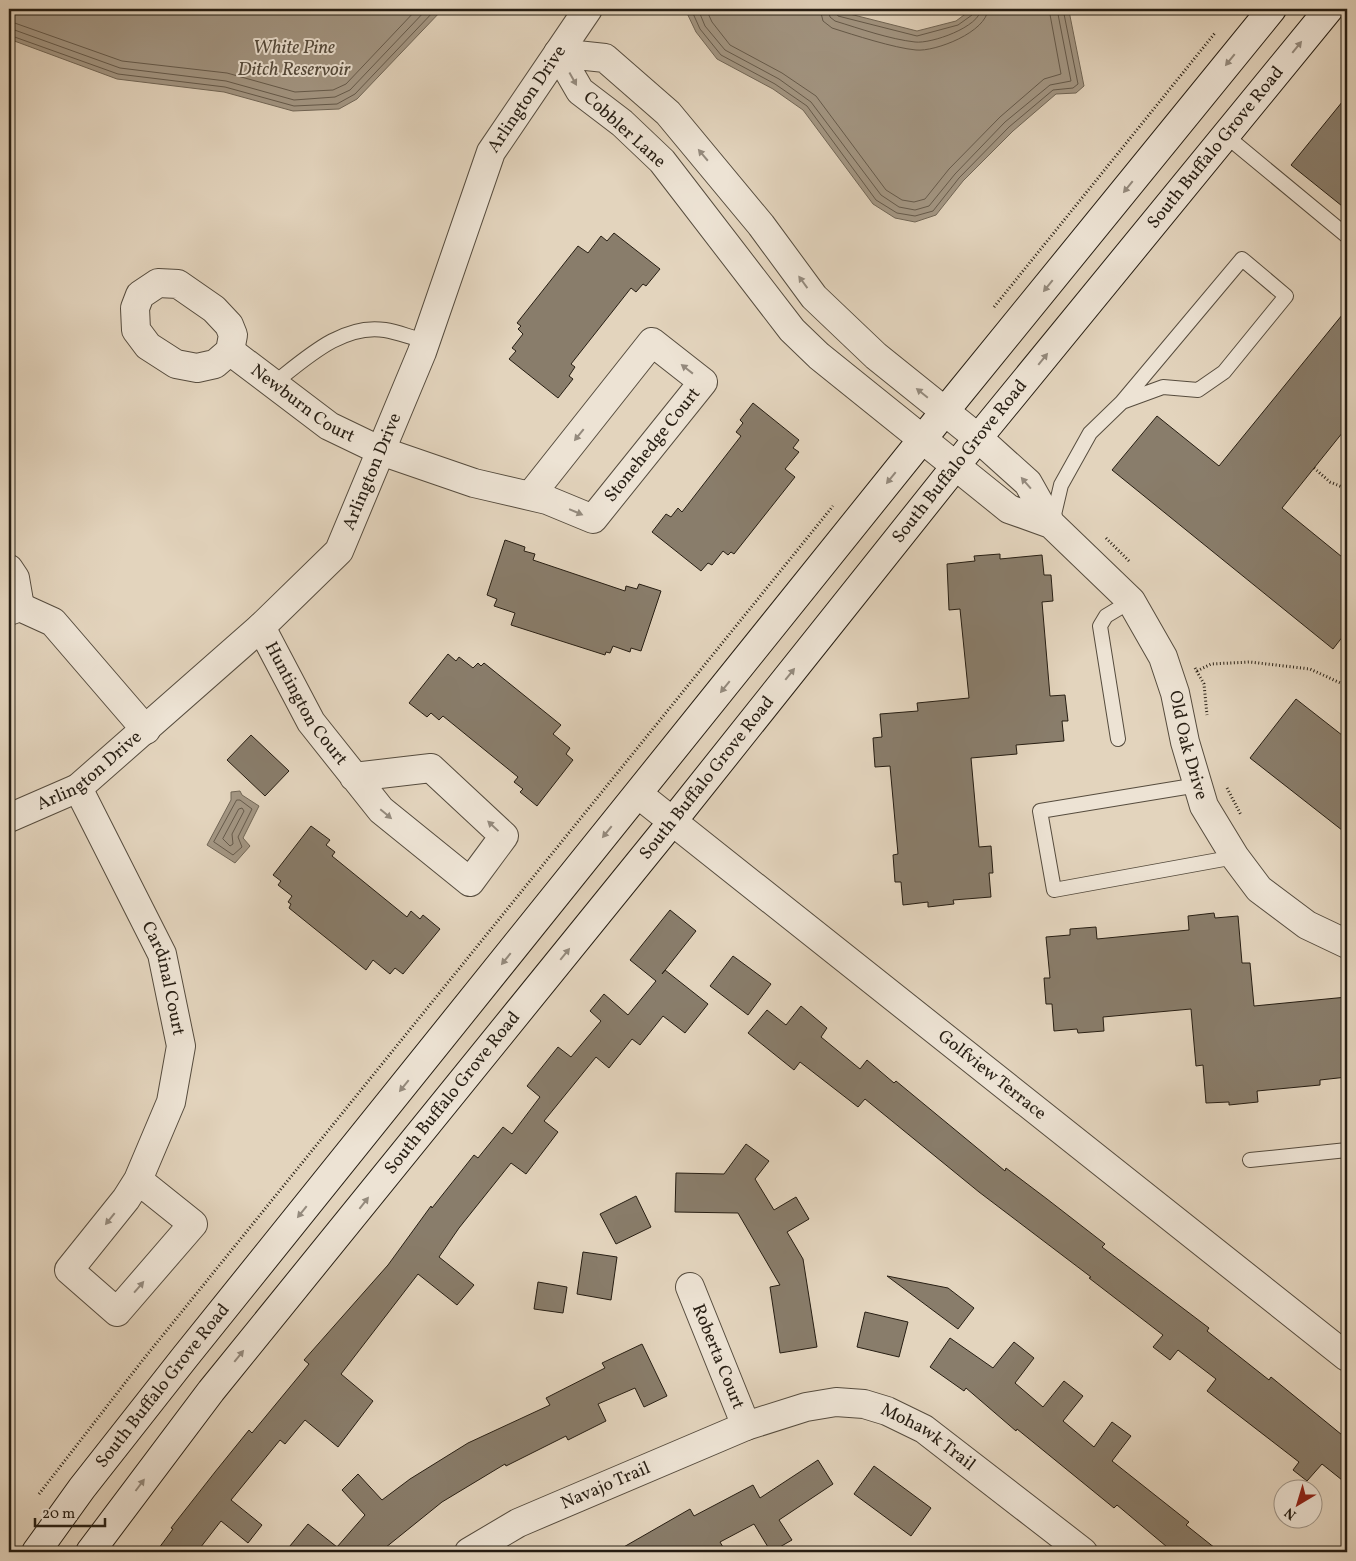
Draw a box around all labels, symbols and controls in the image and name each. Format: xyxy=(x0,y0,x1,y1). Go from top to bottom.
water label: White Pine Ditch Reservoir xyxy=(237,35,351,83)
street label: Arlington Drive xyxy=(481,40,572,158)
one-way arrow xyxy=(1291,41,1302,54)
one-way arrow xyxy=(1225,53,1236,66)
street label: South Buffalo Grove Road xyxy=(1142,61,1290,234)
one-way arrow xyxy=(569,71,577,86)
street label: Cobbler Lane xyxy=(577,86,671,174)
one-way arrow xyxy=(697,149,708,162)
one-way arrow xyxy=(1123,180,1134,193)
one-way arrow xyxy=(798,275,808,289)
one-way arrow xyxy=(1043,279,1054,292)
one-way arrow xyxy=(1037,353,1048,366)
street label: Newburn Court xyxy=(245,358,359,449)
one-way arrow xyxy=(681,364,694,375)
street label: South Buffalo Grove Road xyxy=(886,374,1033,549)
street label: Stonehedge Court xyxy=(599,382,706,508)
one-way arrow xyxy=(916,387,929,398)
street label: Arlington Drive xyxy=(337,409,408,534)
one-way arrow xyxy=(574,428,585,441)
one-way arrow xyxy=(885,472,896,485)
one-way arrow xyxy=(1020,477,1032,489)
one-way arrow xyxy=(569,509,583,517)
street label: Huntington Court xyxy=(258,637,353,771)
one-way arrow xyxy=(784,668,795,681)
one-way arrow xyxy=(720,680,730,693)
street label: Old Oak Drive xyxy=(1162,688,1214,803)
street label: South Buffalo Grove Road xyxy=(634,691,780,865)
street label: Arlington Drive xyxy=(33,725,147,817)
one-way arrow xyxy=(380,808,392,820)
one-way arrow xyxy=(487,820,499,832)
one-way arrow xyxy=(602,825,613,838)
street label: Cardinal Court xyxy=(135,917,191,1038)
one-way arrow xyxy=(559,948,570,961)
one-way arrow xyxy=(500,952,511,965)
street label: South Buffalo Grove Road xyxy=(379,1006,526,1180)
street label: Golfview Terrace xyxy=(932,1024,1052,1126)
one-way arrow xyxy=(399,1079,410,1092)
one-way arrow xyxy=(358,1197,369,1210)
one-way arrow xyxy=(297,1205,308,1218)
one-way arrow xyxy=(104,1212,115,1225)
one-way arrow xyxy=(134,1280,145,1293)
street label: South Buffalo Grove Road xyxy=(90,1298,236,1473)
street label: Roberta Court xyxy=(686,1300,750,1413)
one-way arrow xyxy=(234,1350,245,1363)
street label: Mohawk Trail xyxy=(876,1397,981,1477)
street label: Navajo Trail xyxy=(557,1456,654,1516)
north arrow xyxy=(1274,1478,1324,1528)
one-way arrow xyxy=(135,1479,146,1492)
scale bar xyxy=(35,1496,105,1528)
text: N xyxy=(1281,1502,1301,1524)
text: 20 m xyxy=(42,1504,75,1525)

